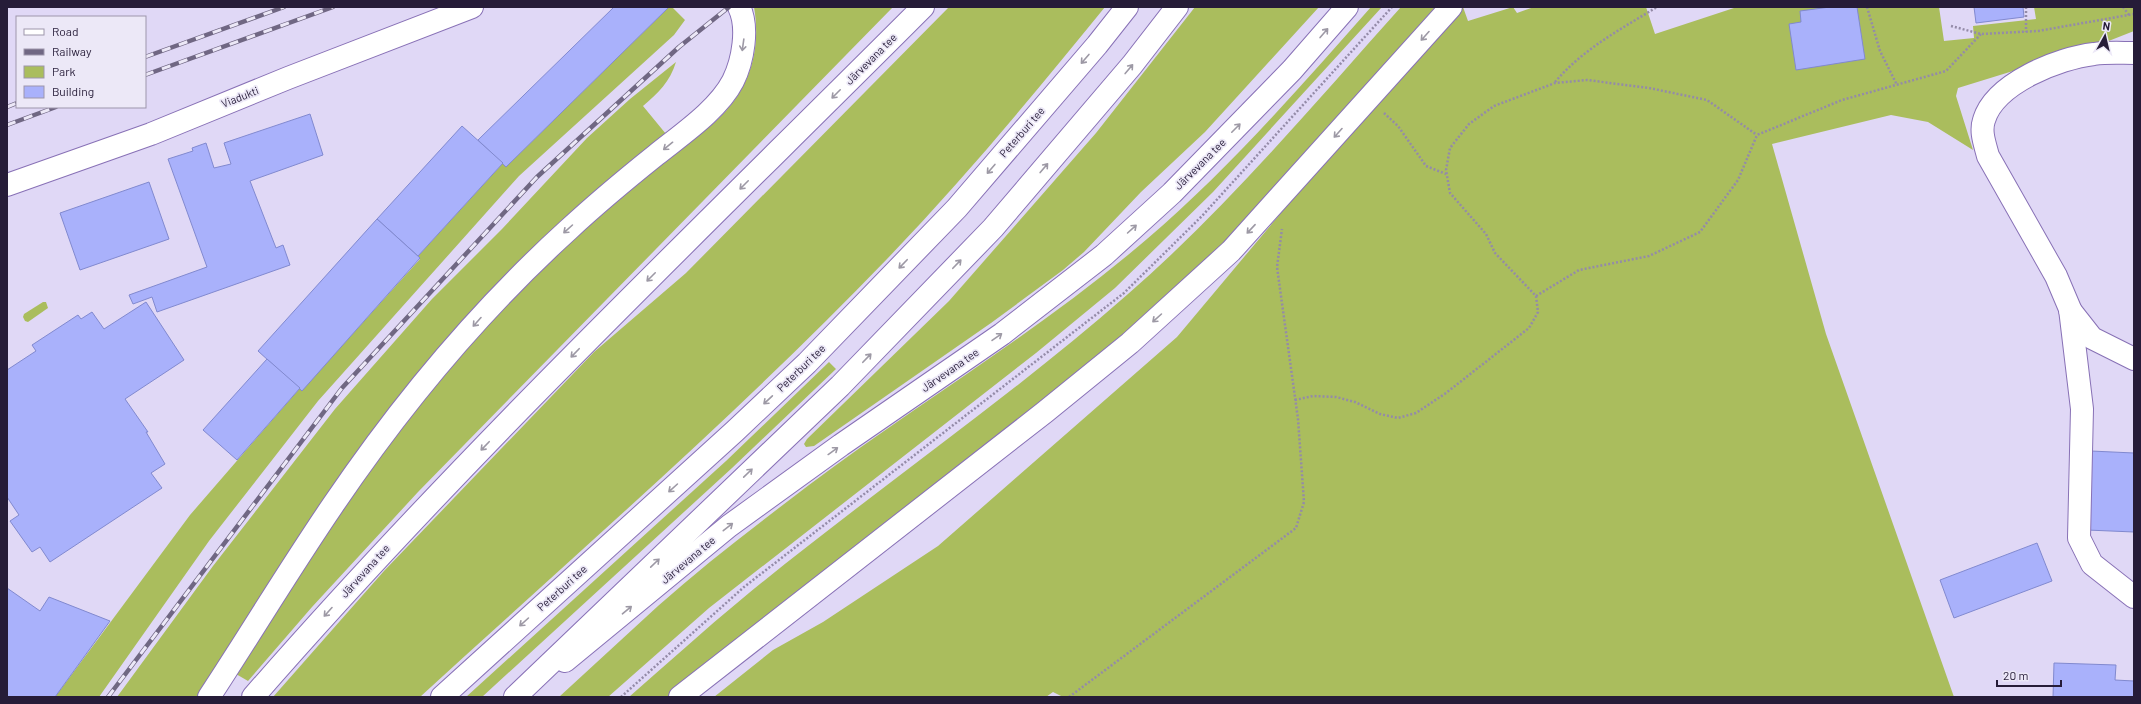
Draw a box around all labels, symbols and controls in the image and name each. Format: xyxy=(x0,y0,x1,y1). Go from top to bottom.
legend xyxy=(16,16,146,108)
north arrow xyxy=(2085,16,2125,56)
text: N xyxy=(2102,19,2111,33)
text: Road xyxy=(52,24,79,38)
one-way arrow xyxy=(1320,28,1329,39)
street label: Järvevana tee xyxy=(842,30,899,87)
one-way arrow xyxy=(1420,31,1430,41)
one-way arrow xyxy=(739,38,747,51)
text: Railway xyxy=(52,44,92,58)
one-way arrow xyxy=(1080,54,1089,65)
text: Park xyxy=(52,64,76,78)
one-way arrow xyxy=(1124,64,1133,74)
street label: Viadukti xyxy=(219,83,261,110)
text: Building xyxy=(52,84,94,98)
one-way arrow xyxy=(831,89,841,99)
street label: Peterburi tee xyxy=(996,104,1047,159)
one-way arrow xyxy=(1231,123,1240,133)
one-way arrow xyxy=(1334,127,1343,137)
street label: Järvevana tee xyxy=(1171,135,1228,192)
one-way arrow xyxy=(662,141,673,150)
one-way arrow xyxy=(1040,162,1049,173)
one-way arrow xyxy=(987,163,996,174)
one-way arrow xyxy=(739,181,749,190)
one-way arrow xyxy=(1246,224,1256,234)
one-way arrow xyxy=(563,225,573,234)
one-way arrow xyxy=(1127,225,1137,234)
one-way arrow xyxy=(898,259,908,269)
one-way arrow xyxy=(953,259,962,270)
one-way arrow xyxy=(646,272,656,282)
one-way arrow xyxy=(1151,314,1162,323)
one-way arrow xyxy=(472,317,482,327)
one-way arrow xyxy=(992,333,1003,341)
street label: Peterburi tee xyxy=(774,341,828,394)
street label: Järvevana tee xyxy=(919,345,981,394)
one-way arrow xyxy=(570,348,580,358)
one-way arrow xyxy=(862,353,872,363)
one-way arrow xyxy=(763,395,773,404)
one-way arrow xyxy=(480,441,489,451)
one-way arrow xyxy=(827,447,838,455)
one-way arrow xyxy=(743,469,753,478)
one-way arrow xyxy=(667,483,678,492)
one-way arrow xyxy=(722,523,733,531)
street label: Järvevana tee xyxy=(658,533,718,586)
street label: Järvevana tee xyxy=(337,541,392,600)
one-way arrow xyxy=(650,559,660,568)
street label: Peterburi tee xyxy=(534,562,589,613)
one-way arrow xyxy=(622,605,633,614)
one-way arrow xyxy=(323,607,333,617)
one-way arrow xyxy=(520,617,530,626)
scale bar xyxy=(1997,662,2061,688)
text: 20 m xyxy=(2003,668,2029,682)

